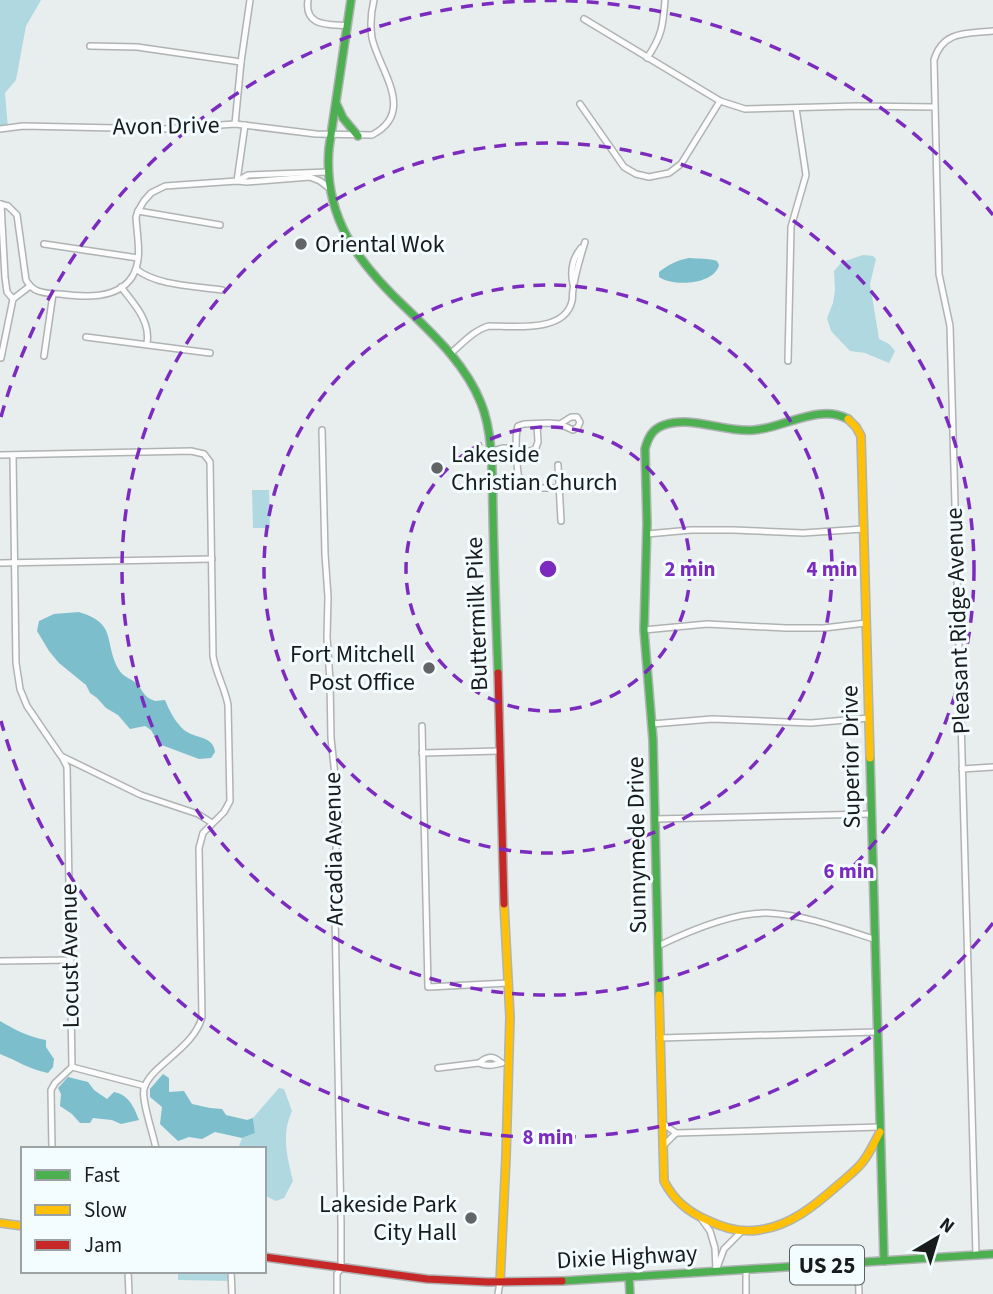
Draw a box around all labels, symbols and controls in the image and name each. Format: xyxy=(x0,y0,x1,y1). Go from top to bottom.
street label: Avon Drive xyxy=(112,108,220,144)
place label: Oriental Wok xyxy=(315,227,445,262)
marker: Oriental Wok xyxy=(293,236,309,252)
place label: Lakeside Christian Church xyxy=(451,437,618,500)
marker: Lakeside Christian Church xyxy=(429,460,445,476)
street label: Pleasant Ridge Avenue xyxy=(937,507,979,735)
street label: Buttermilk Pike xyxy=(457,536,497,692)
text: 2 min xyxy=(664,554,716,584)
text: 4 min xyxy=(806,554,858,584)
centre of rings xyxy=(536,557,560,581)
place label: Fort Mitchell Post Office xyxy=(290,637,415,700)
marker: Fort Mitchell Post Office xyxy=(421,660,437,676)
street label: Superior Drive xyxy=(832,685,870,829)
street label: Sunnymede Drive xyxy=(618,756,656,934)
street label: Arcadia Avenue xyxy=(315,772,353,926)
text: 6 min xyxy=(823,856,875,886)
street label: Locust Avenue xyxy=(51,883,89,1029)
text: 8 min xyxy=(522,1122,574,1152)
legend xyxy=(21,1147,266,1273)
text: Fast xyxy=(84,1160,120,1190)
place label: Lakeside Park City Hall xyxy=(319,1187,457,1250)
text: Slow xyxy=(84,1195,127,1225)
north arrow xyxy=(902,1203,972,1273)
marker: Lakeside Park City Hall xyxy=(463,1210,479,1226)
text: N xyxy=(933,1211,960,1240)
text: Jam xyxy=(84,1230,122,1260)
street label: Dixie Highway xyxy=(556,1236,698,1278)
road number: US 25 xyxy=(790,1246,864,1284)

